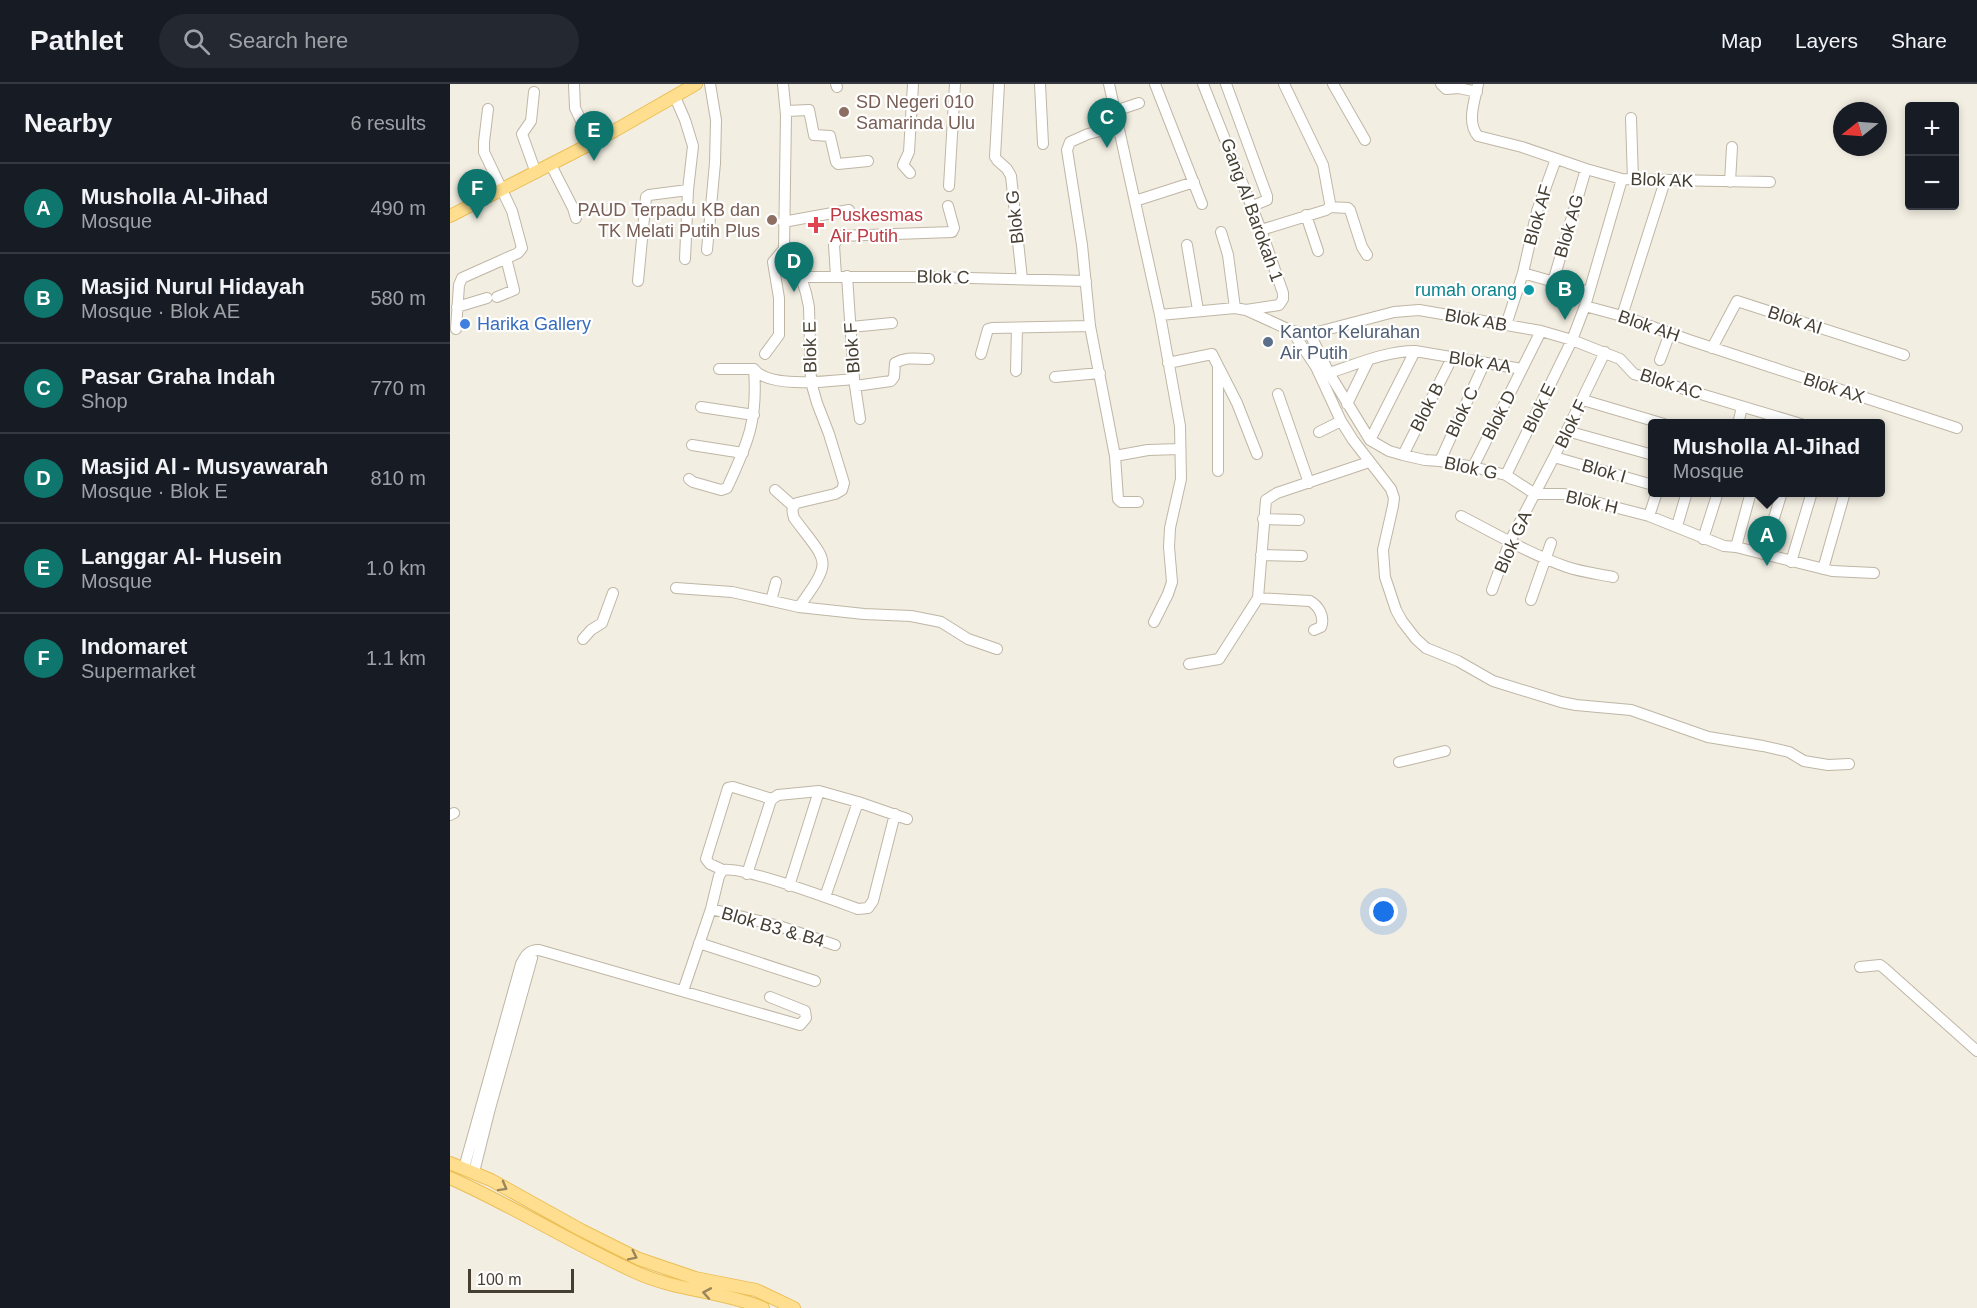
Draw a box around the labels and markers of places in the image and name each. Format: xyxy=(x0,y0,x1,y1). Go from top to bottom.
place label: SD Negeri 010 Samarinda Ulu xyxy=(856,92,975,133)
pin: C xyxy=(1088,98,1126,148)
marker: SD Negeri 010 Samarinda Ulu xyxy=(837,105,851,119)
pin: E xyxy=(574,112,614,161)
pin: F xyxy=(458,170,496,219)
place label: PAUD Terpadu KB dan TK Melati Putih Plus xyxy=(578,200,760,241)
place label: Puskesmas Air Putih xyxy=(830,205,923,246)
marker: PAUD Terpadu KB dan TK Melati Putih Plus xyxy=(765,213,779,227)
marker: Puskesmas Air Putih xyxy=(807,216,825,234)
pin: D xyxy=(774,242,814,292)
pin: B xyxy=(1546,270,1584,320)
place label: rumah orang xyxy=(1415,280,1517,300)
marker: rumah orang xyxy=(1522,283,1536,297)
place label: Harika Gallery xyxy=(477,314,591,334)
marker: Harika Gallery xyxy=(458,317,472,331)
place label: Kantor Kelurahan Air Putih xyxy=(1280,322,1420,363)
marker: Kantor Kelurahan Air Putih xyxy=(1261,335,1275,349)
pin: A xyxy=(1748,516,1786,566)

